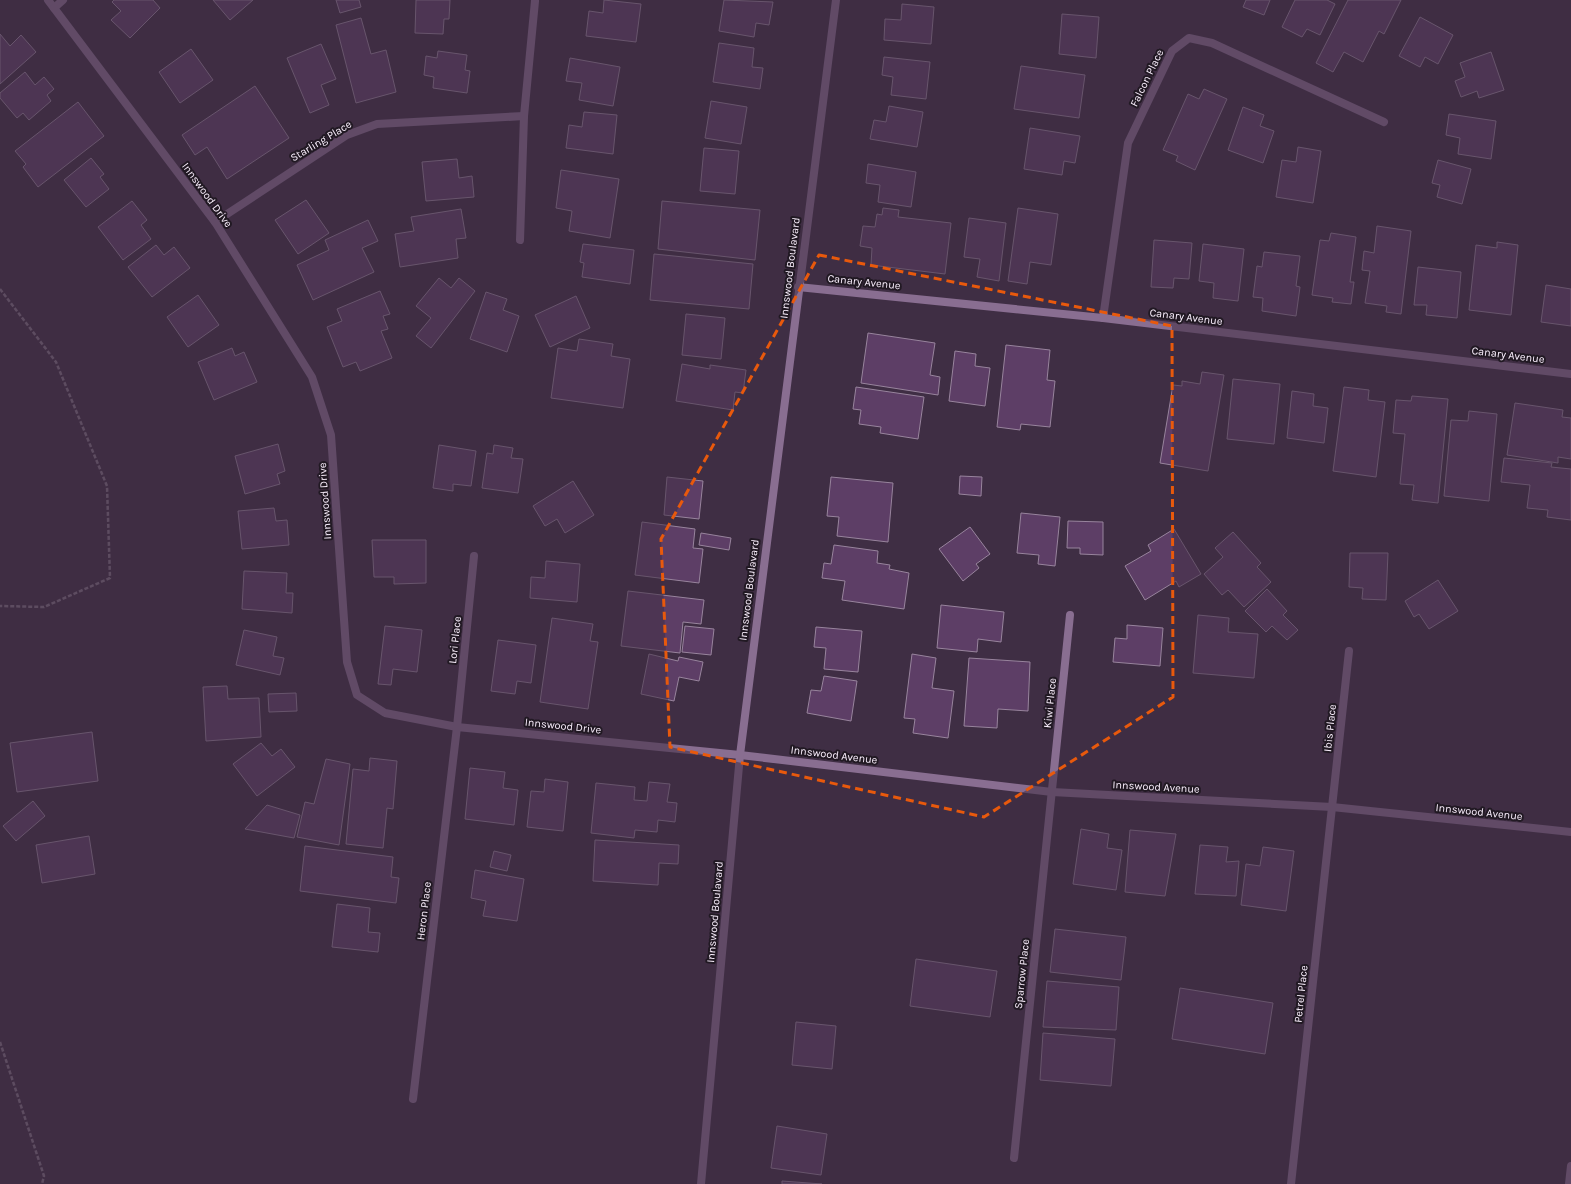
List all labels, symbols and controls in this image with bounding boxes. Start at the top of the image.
street label: Falcon Place [1128,47,1167,109]
street label: Starling Place [288,117,354,164]
street label: Innswood Drive [179,160,235,230]
street label: Innswood Boulavard [777,217,803,319]
street label: Canary Avenue [827,272,902,292]
street label: Canary Avenue [1149,306,1224,328]
street label: Canary Avenue [1471,344,1546,366]
street label: Innswood Drive [316,462,334,540]
street label: Innswood Boulavard [736,539,762,641]
street label: Lori Place [446,615,464,664]
street label: Kiwi Place [1041,677,1059,729]
street label: Ibis Place [1321,703,1339,752]
street label: Innswood Drive [524,716,602,737]
street label: Innswood Avenue [790,743,879,767]
street label: Innswood Avenue [1112,778,1200,796]
street label: Innswood Avenue [1435,801,1524,823]
street label: Innswood Boulavard [704,861,726,963]
street label: Heron Place [414,881,434,941]
street label: Sparrow Place [1012,938,1032,1010]
street label: Petrel Place [1292,964,1311,1023]

